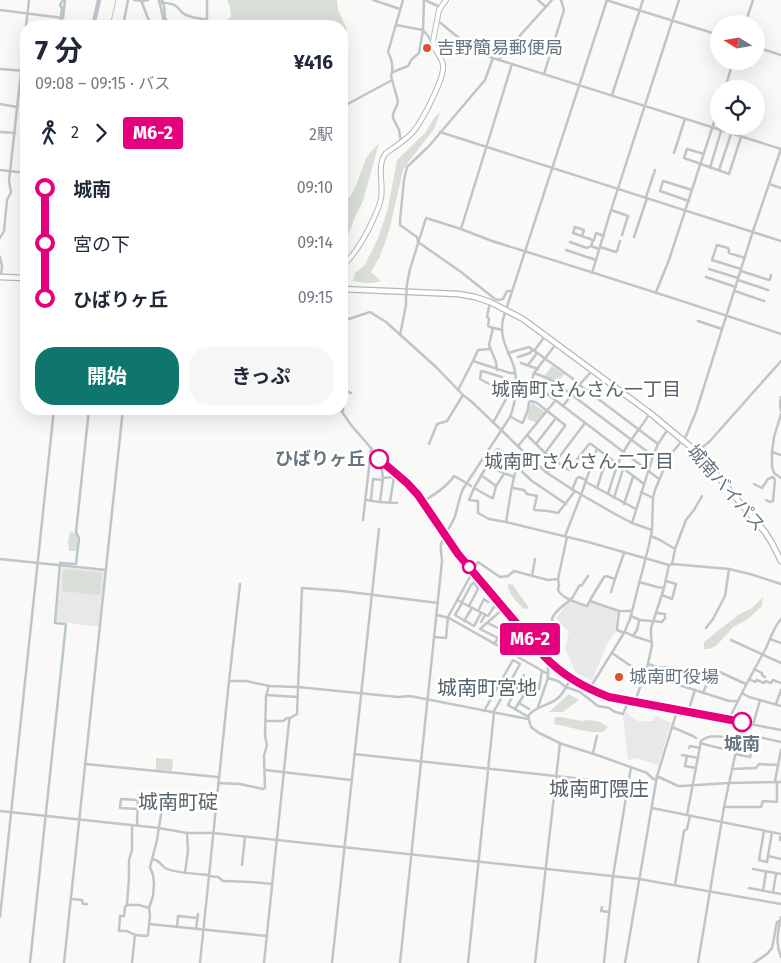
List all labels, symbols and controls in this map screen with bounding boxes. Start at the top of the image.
north arrow [710,15,765,70]
map controls [710,15,765,135]
text: 7 分 [35,34,83,67]
place label: 吉野簡易郵便局 [437,37,563,59]
marker: 吉野簡易郵便局 [421,42,433,54]
text: ¥416 [294,51,333,74]
text: 09:08 – 09:15 · バス [35,74,170,93]
button: locate [710,80,765,135]
icon: walk [35,119,63,147]
icon: forward [87,119,115,147]
text: M6-2 [133,122,173,144]
text: 2 [71,123,79,142]
text: 2駅 [309,125,333,144]
text: 城南 [73,178,111,201]
text: 09:10 [297,178,333,197]
text: 宮の下 [73,233,130,256]
text: 09:14 [297,233,333,252]
text: ひばりヶ丘 [73,288,168,311]
text: 09:15 [298,288,333,307]
button: 開始 [35,347,179,405]
button: きっぷ [189,347,333,405]
district label: 城南町さんさん一丁目 [491,378,681,401]
street label: 城南バイパス [682,440,770,536]
place label: ひばりヶ丘 [275,448,365,470]
marker: ひばりヶ丘 [369,449,389,469]
district label: 城南町さんさん二丁目 [484,450,674,473]
unlabelled marker [462,560,476,574]
line badge: M6-2 [495,623,565,655]
text: M6-2 [510,628,550,650]
place label: 城南町役場 [629,666,719,688]
marker: 城南町役場 [613,671,625,683]
district label: 城南町宮地 [437,676,537,700]
marker: 城南 [732,712,752,732]
place label: 城南 [724,733,760,755]
district label: 城南町隈庄 [549,777,649,801]
district label: 城南町碇 [138,790,218,814]

